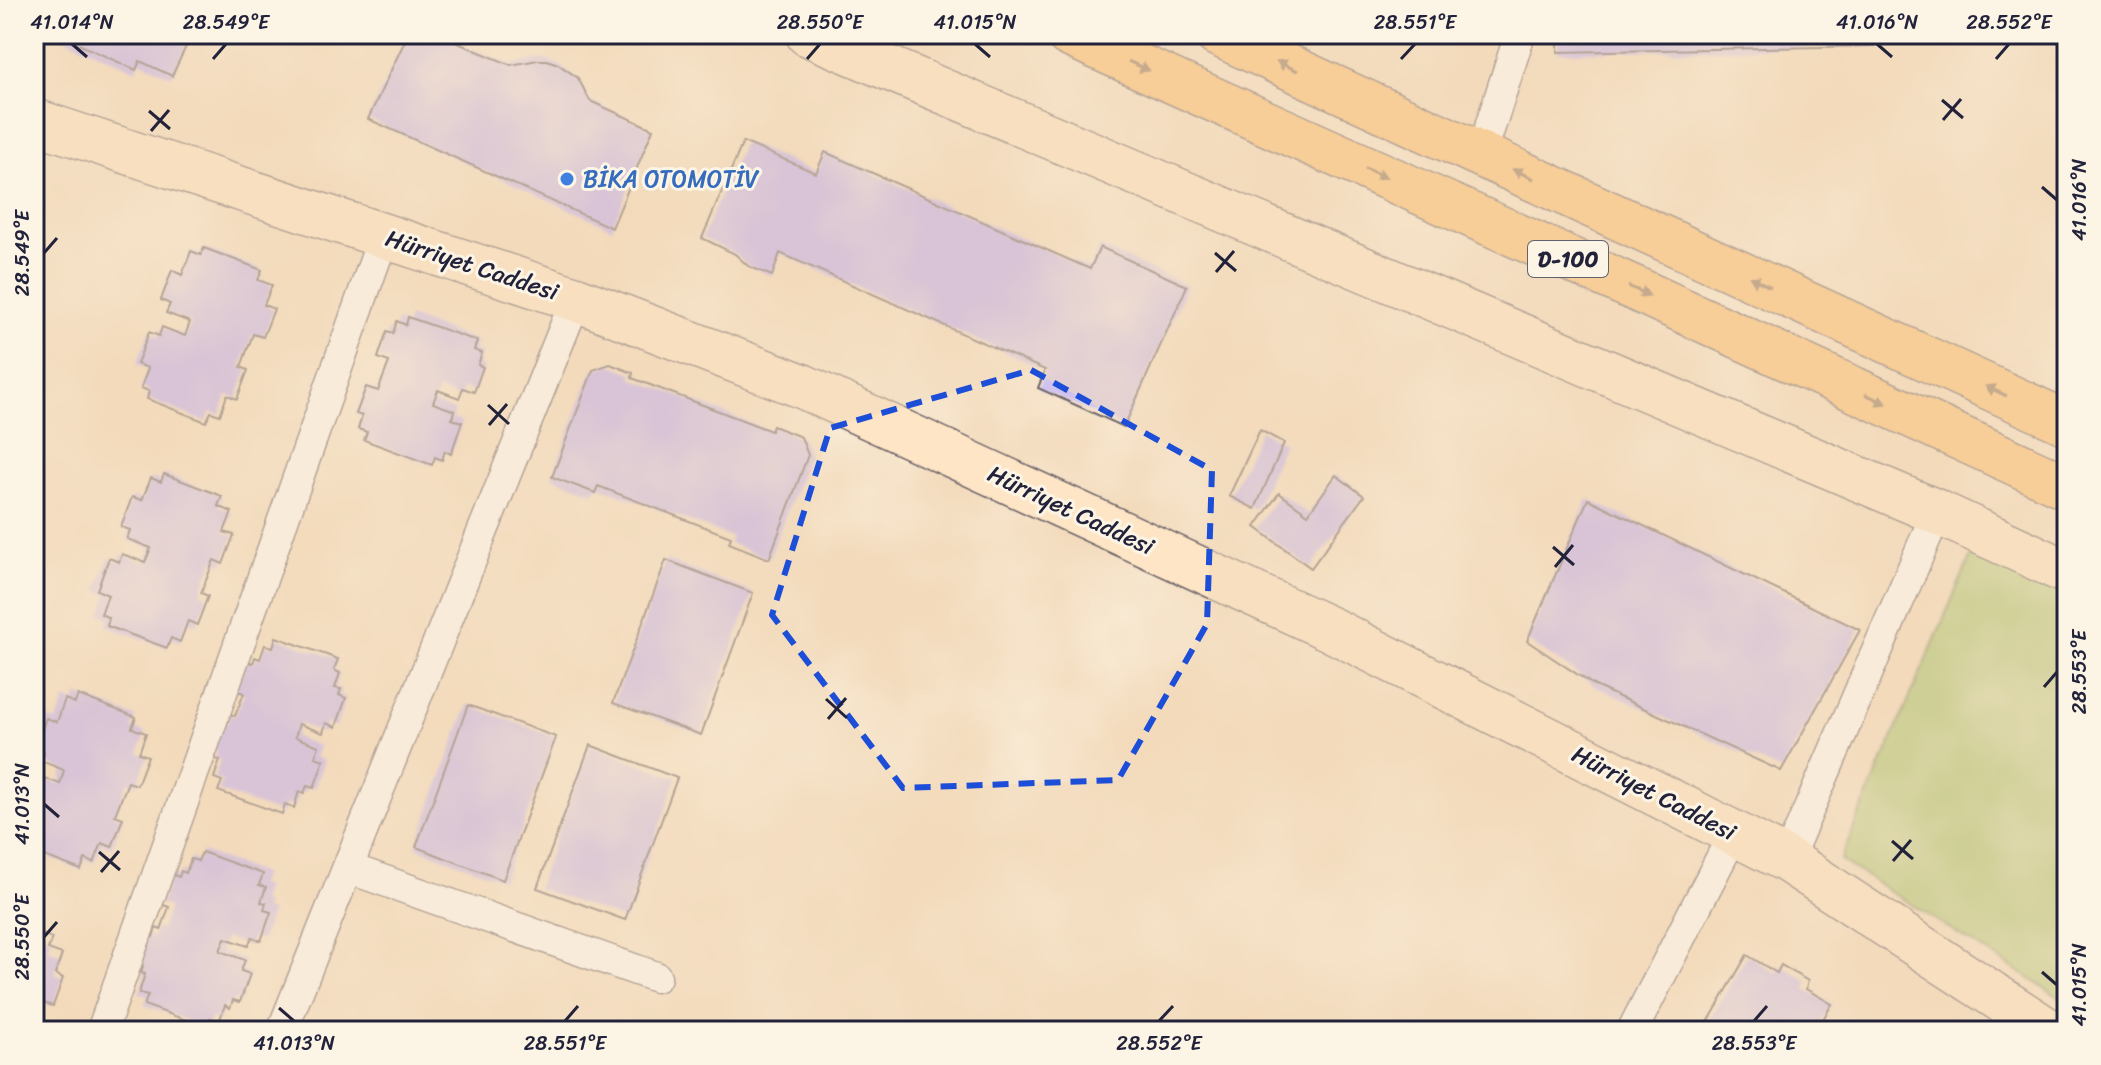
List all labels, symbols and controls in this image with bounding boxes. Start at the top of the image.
text: 41.014°N [30,5,114,40]
text: 28.549°E [183,5,271,40]
text: 28.550°E [777,5,865,40]
text: 41.015°N [934,5,1017,40]
text: 28.551°E [1374,5,1458,40]
text: 41.016°N [1836,5,1918,40]
text: 28.552°E [1966,5,2054,40]
one-way arrow [1128,59,1151,73]
one-way arrow [1275,59,1298,73]
place label: BİKA OTOMOTİV [583,158,760,200]
text: 41.016°N [2062,159,2097,241]
one-way arrow [1364,167,1388,180]
one-way arrow [1511,167,1535,181]
marker: BİKA OTOMOTİV [558,170,576,188]
text: 28.549°E [5,208,40,296]
street label: Hürriyet Caddesi [380,217,565,313]
road number: D-100 [1528,241,1608,277]
one-way arrow [1748,276,1771,289]
one-way arrow [1627,284,1651,298]
one-way arrow [1984,384,2008,398]
one-way arrow [1864,392,1887,406]
street label: Hürriyet Caddesi [981,453,1163,568]
text: 28.553°E [2062,628,2097,714]
street label: Hürriyet Caddesi [1564,733,1745,853]
text: 41.013°N [5,763,40,845]
text: 28.550°E [5,892,40,980]
text: 41.015°N [2062,943,2097,1026]
text: 41.013°N [253,1026,335,1061]
text: 28.551°E [524,1026,608,1061]
text: 28.552°E [1116,1026,1204,1061]
text: 28.553°E [1712,1026,1798,1061]

